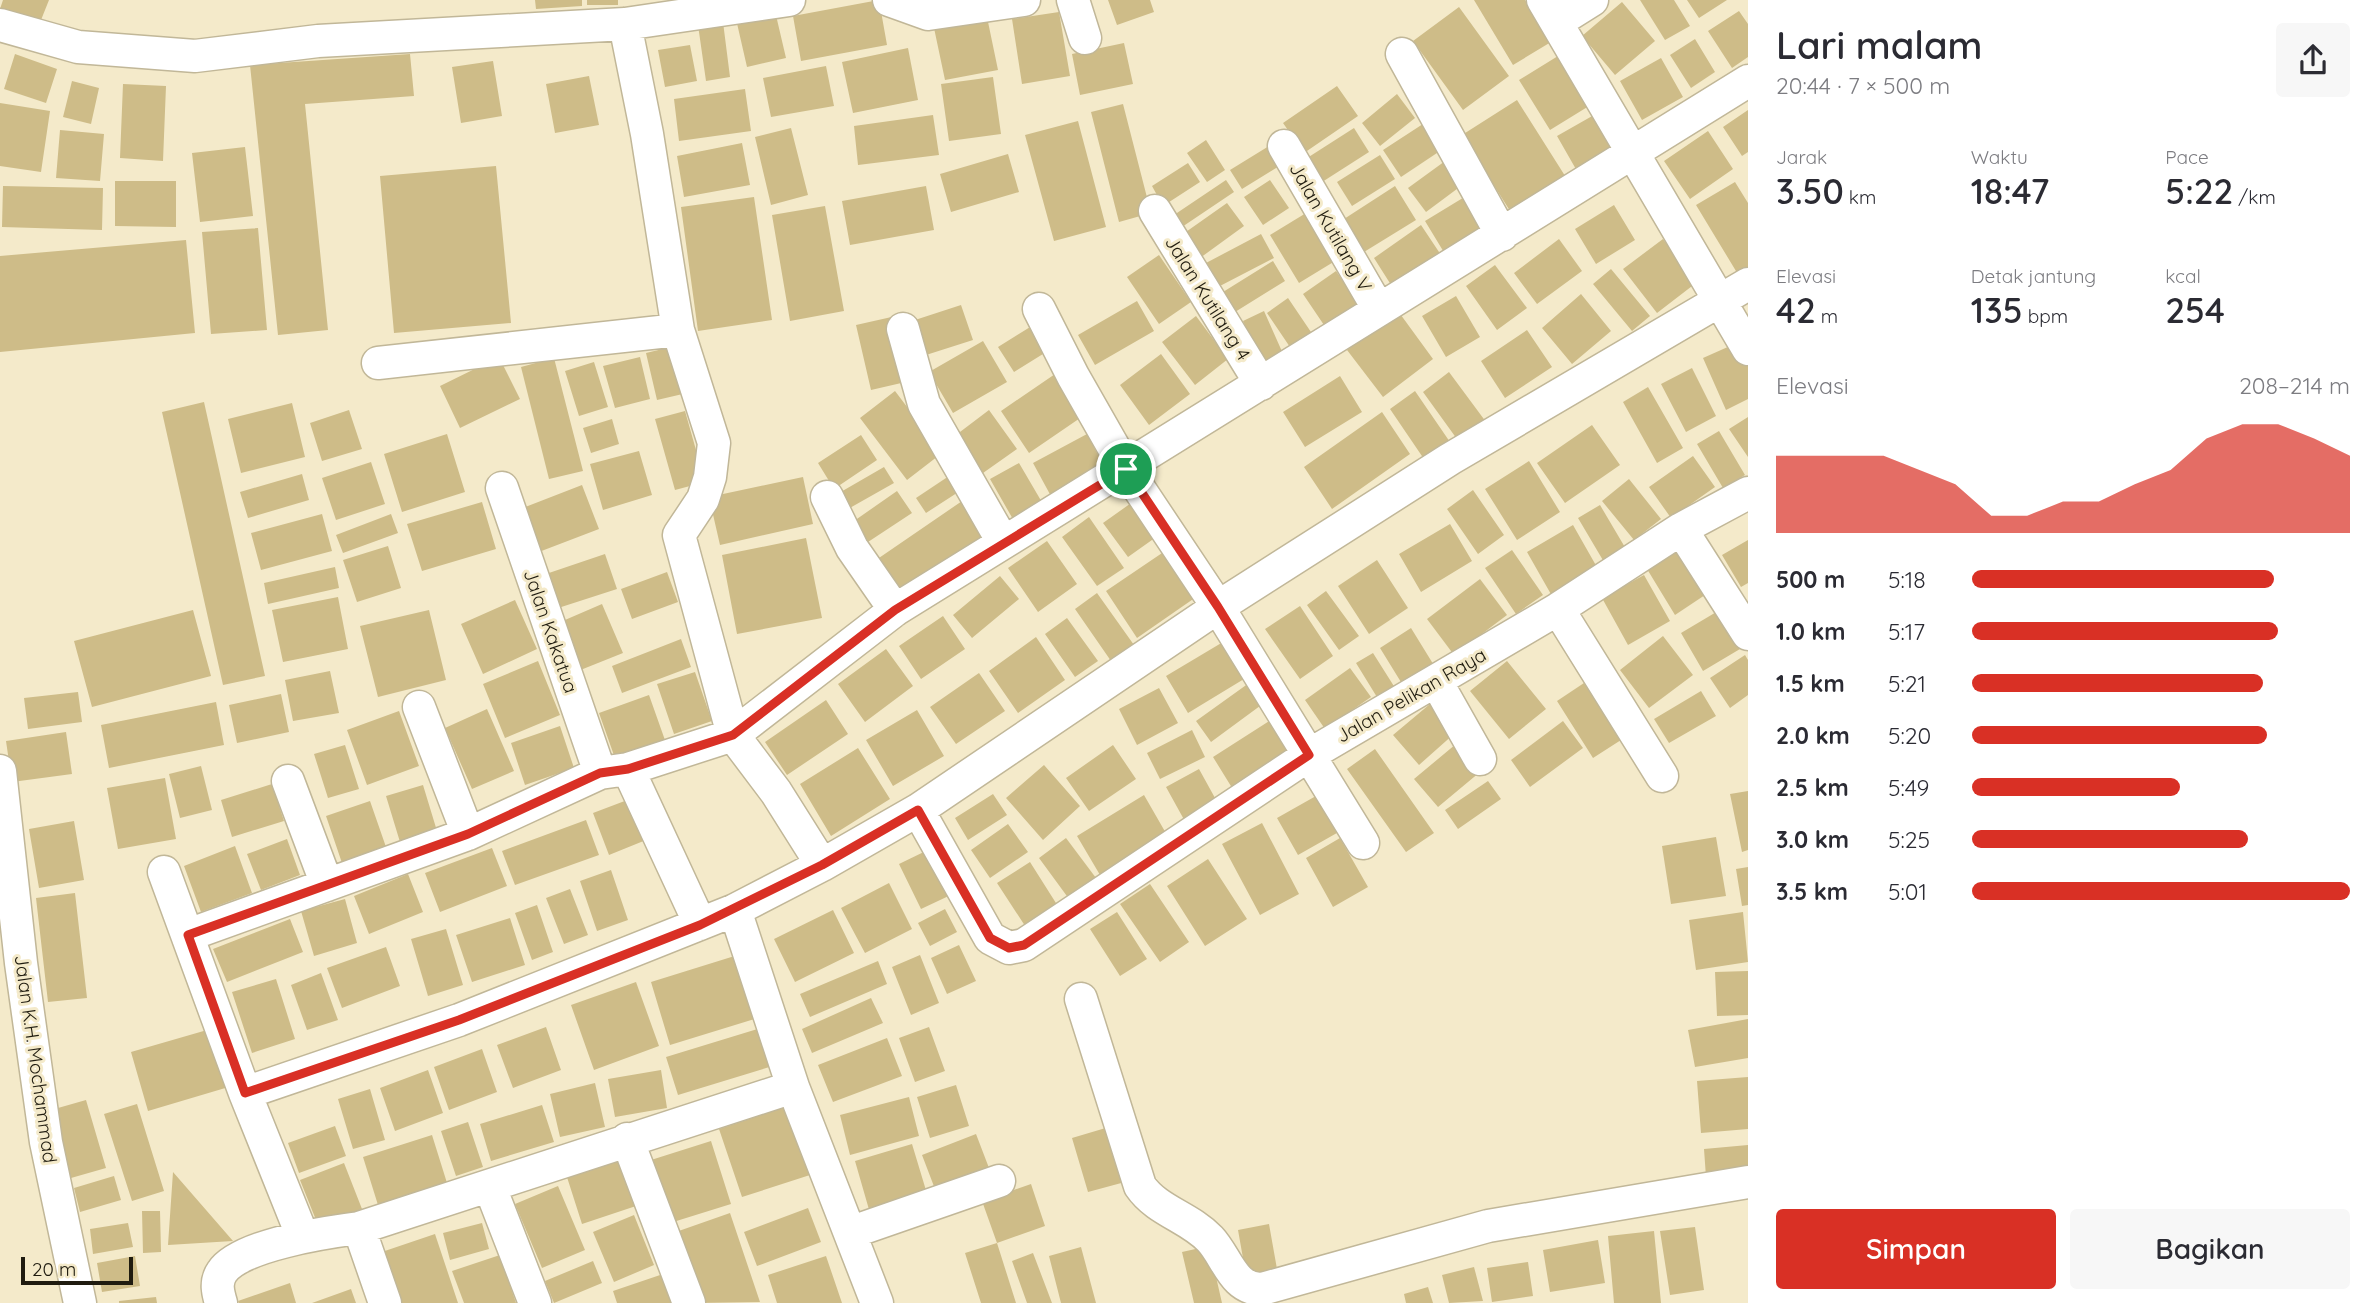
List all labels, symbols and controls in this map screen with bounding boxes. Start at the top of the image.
text: Lari malam [1776,21,1983,69]
button: share [2276,23,2350,97]
text: 20:44 · 7 × 500 m [1776,71,1950,100]
text: Jarak [1776,145,1827,169]
text: Waktu [1971,145,2028,169]
text: Pace [2165,145,2209,169]
street label: Jalan Kutilang V [1284,158,1378,296]
text: 3.50 [1776,169,1844,213]
text: 18:47 [1971,169,2049,213]
text: 5:22 [2165,169,2233,213]
text: km [1844,185,1876,209]
text: /km [2233,185,2276,209]
street label: Jalan Kutilang 4 [1160,231,1256,365]
text: Elevasi [1776,264,1836,288]
text: Detak jantung [1971,264,2096,288]
text: kcal [2165,264,2201,288]
text: 42 [1776,288,1816,332]
text: 135 [1971,288,2023,332]
text: 254 [2165,288,2225,332]
text: m [1816,304,1838,328]
text: bpm [2023,304,2068,328]
text: Elevasi [1776,371,1849,400]
text: 208–214 m [2239,371,2350,400]
pin [1096,439,1156,499]
icon: arrive [1107,450,1145,488]
text: 500 m [1776,565,1845,594]
text: 5:18 [1888,565,1926,594]
street label: Jalan Kakatua [519,566,583,696]
text: 1.0 km [1776,617,1846,646]
text: 5:17 [1888,617,1925,646]
street label: Jalan Pelikan Raya [1332,642,1490,748]
text: 1.5 km [1776,669,1845,698]
text: 5:21 [1888,669,1926,698]
text: 2.0 km [1776,721,1850,750]
text: 5:20 [1888,721,1931,750]
text: 2.5 km [1776,773,1849,802]
text: 5:49 [1888,773,1929,802]
text: 3.0 km [1776,825,1849,854]
text: 5:25 [1888,825,1930,854]
text: 3.5 km [1776,877,1848,906]
text: 5:01 [1888,877,1927,906]
street label: Jalan K.H. Mochammad [10,953,62,1165]
button: Simpan [1776,1209,2056,1289]
button: Bagikan [2070,1209,2350,1289]
scale bar [21,1254,133,1286]
text: 20 m [32,1257,76,1281]

